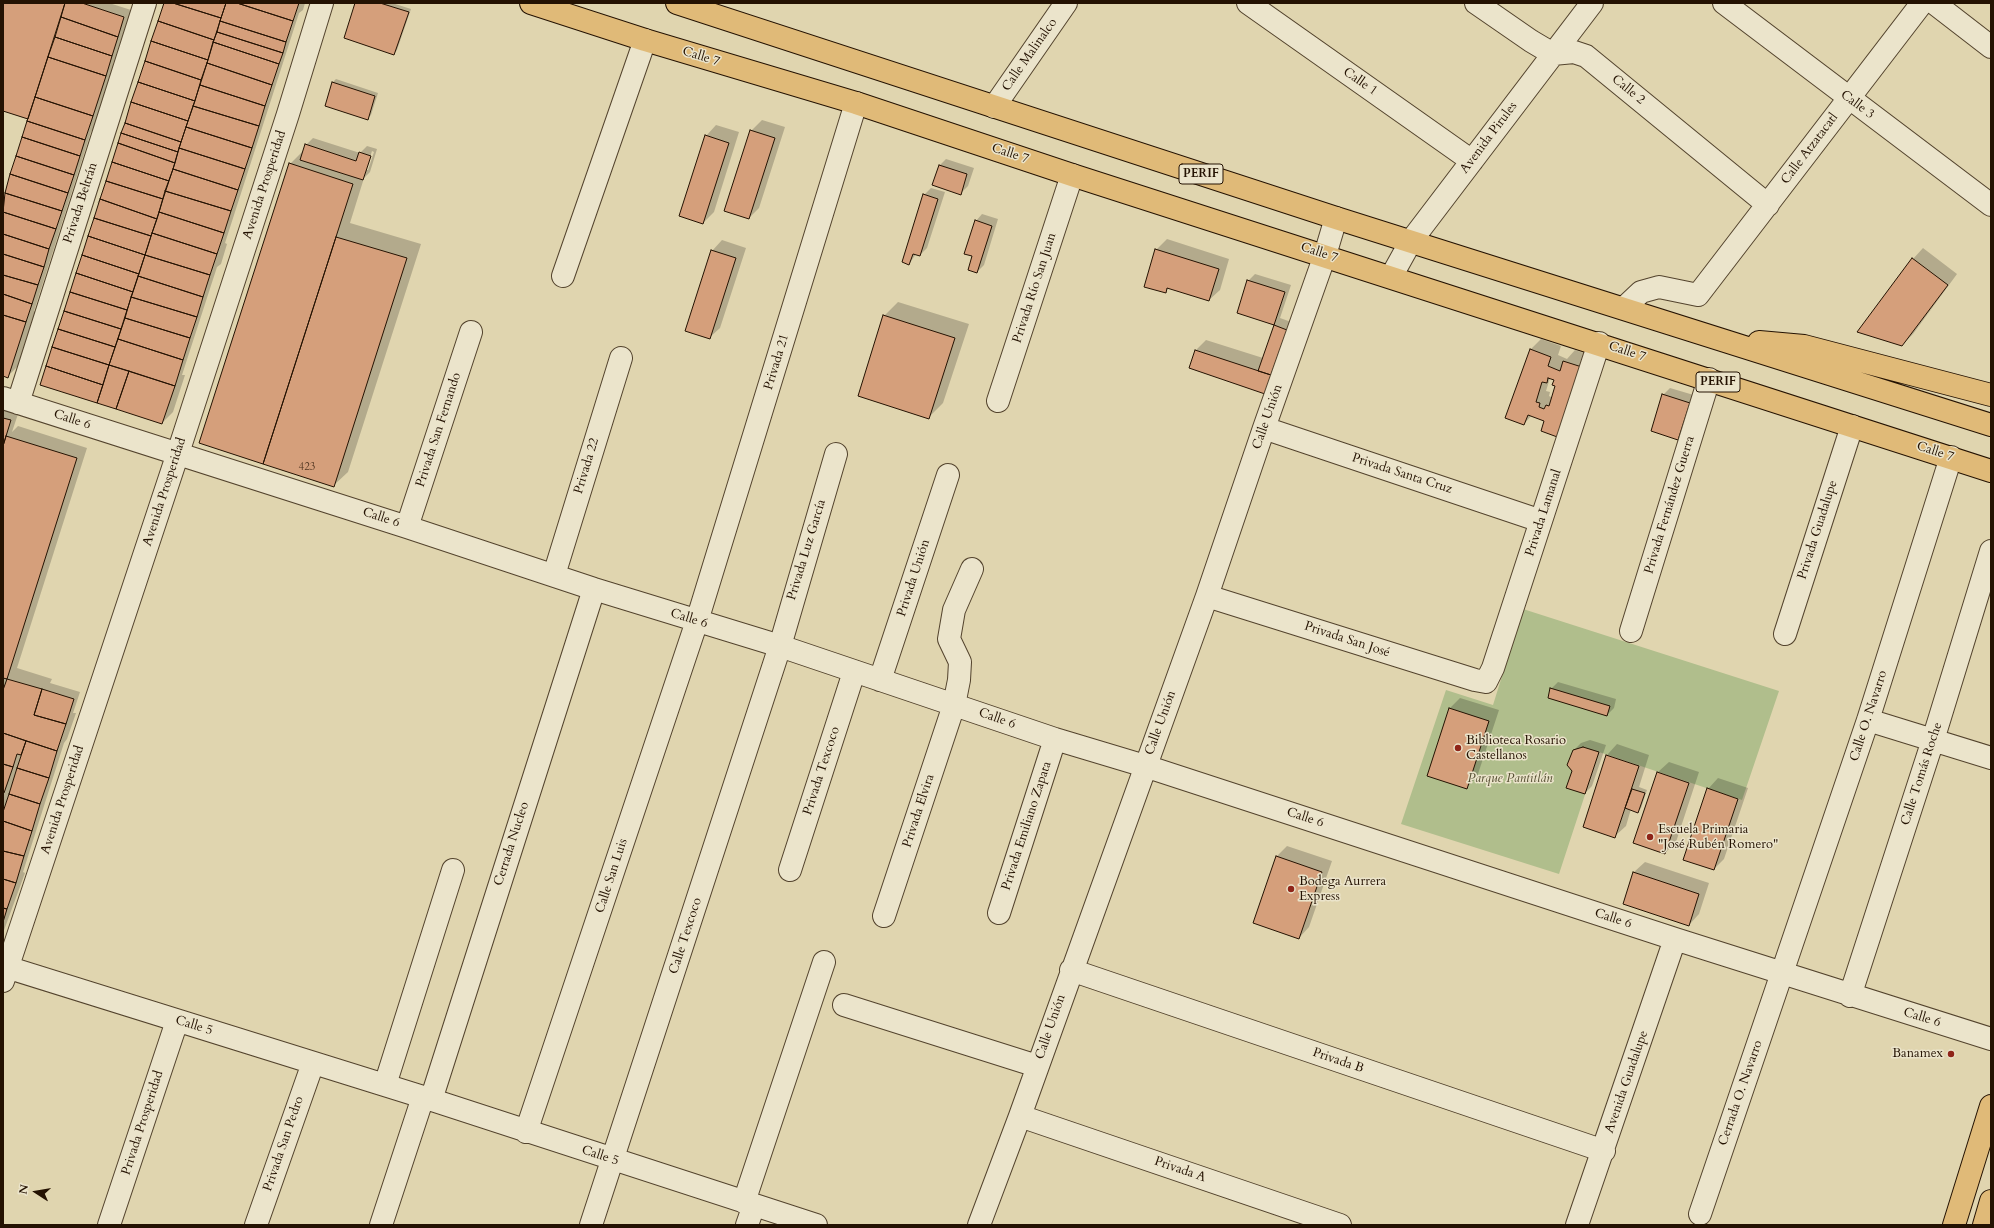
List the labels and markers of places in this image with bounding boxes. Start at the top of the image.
place label: Biblioteca Rosario Castellanos [1466,733,1566,764]
marker: Biblioteca Rosario Castellanos [1453,743,1463,753]
place label: Escuela Primaria "José Rubén Romero" [1658,822,1778,853]
marker: Escuela Primaria "José Rubén Romero" [1645,832,1655,842]
place label: Bodega Aurrera Express [1299,874,1386,905]
marker: Bodega Aurrera Express [1286,884,1296,894]
place label: Banamex [1892,1046,1943,1062]
marker: Banamex [1946,1049,1956,1059]

